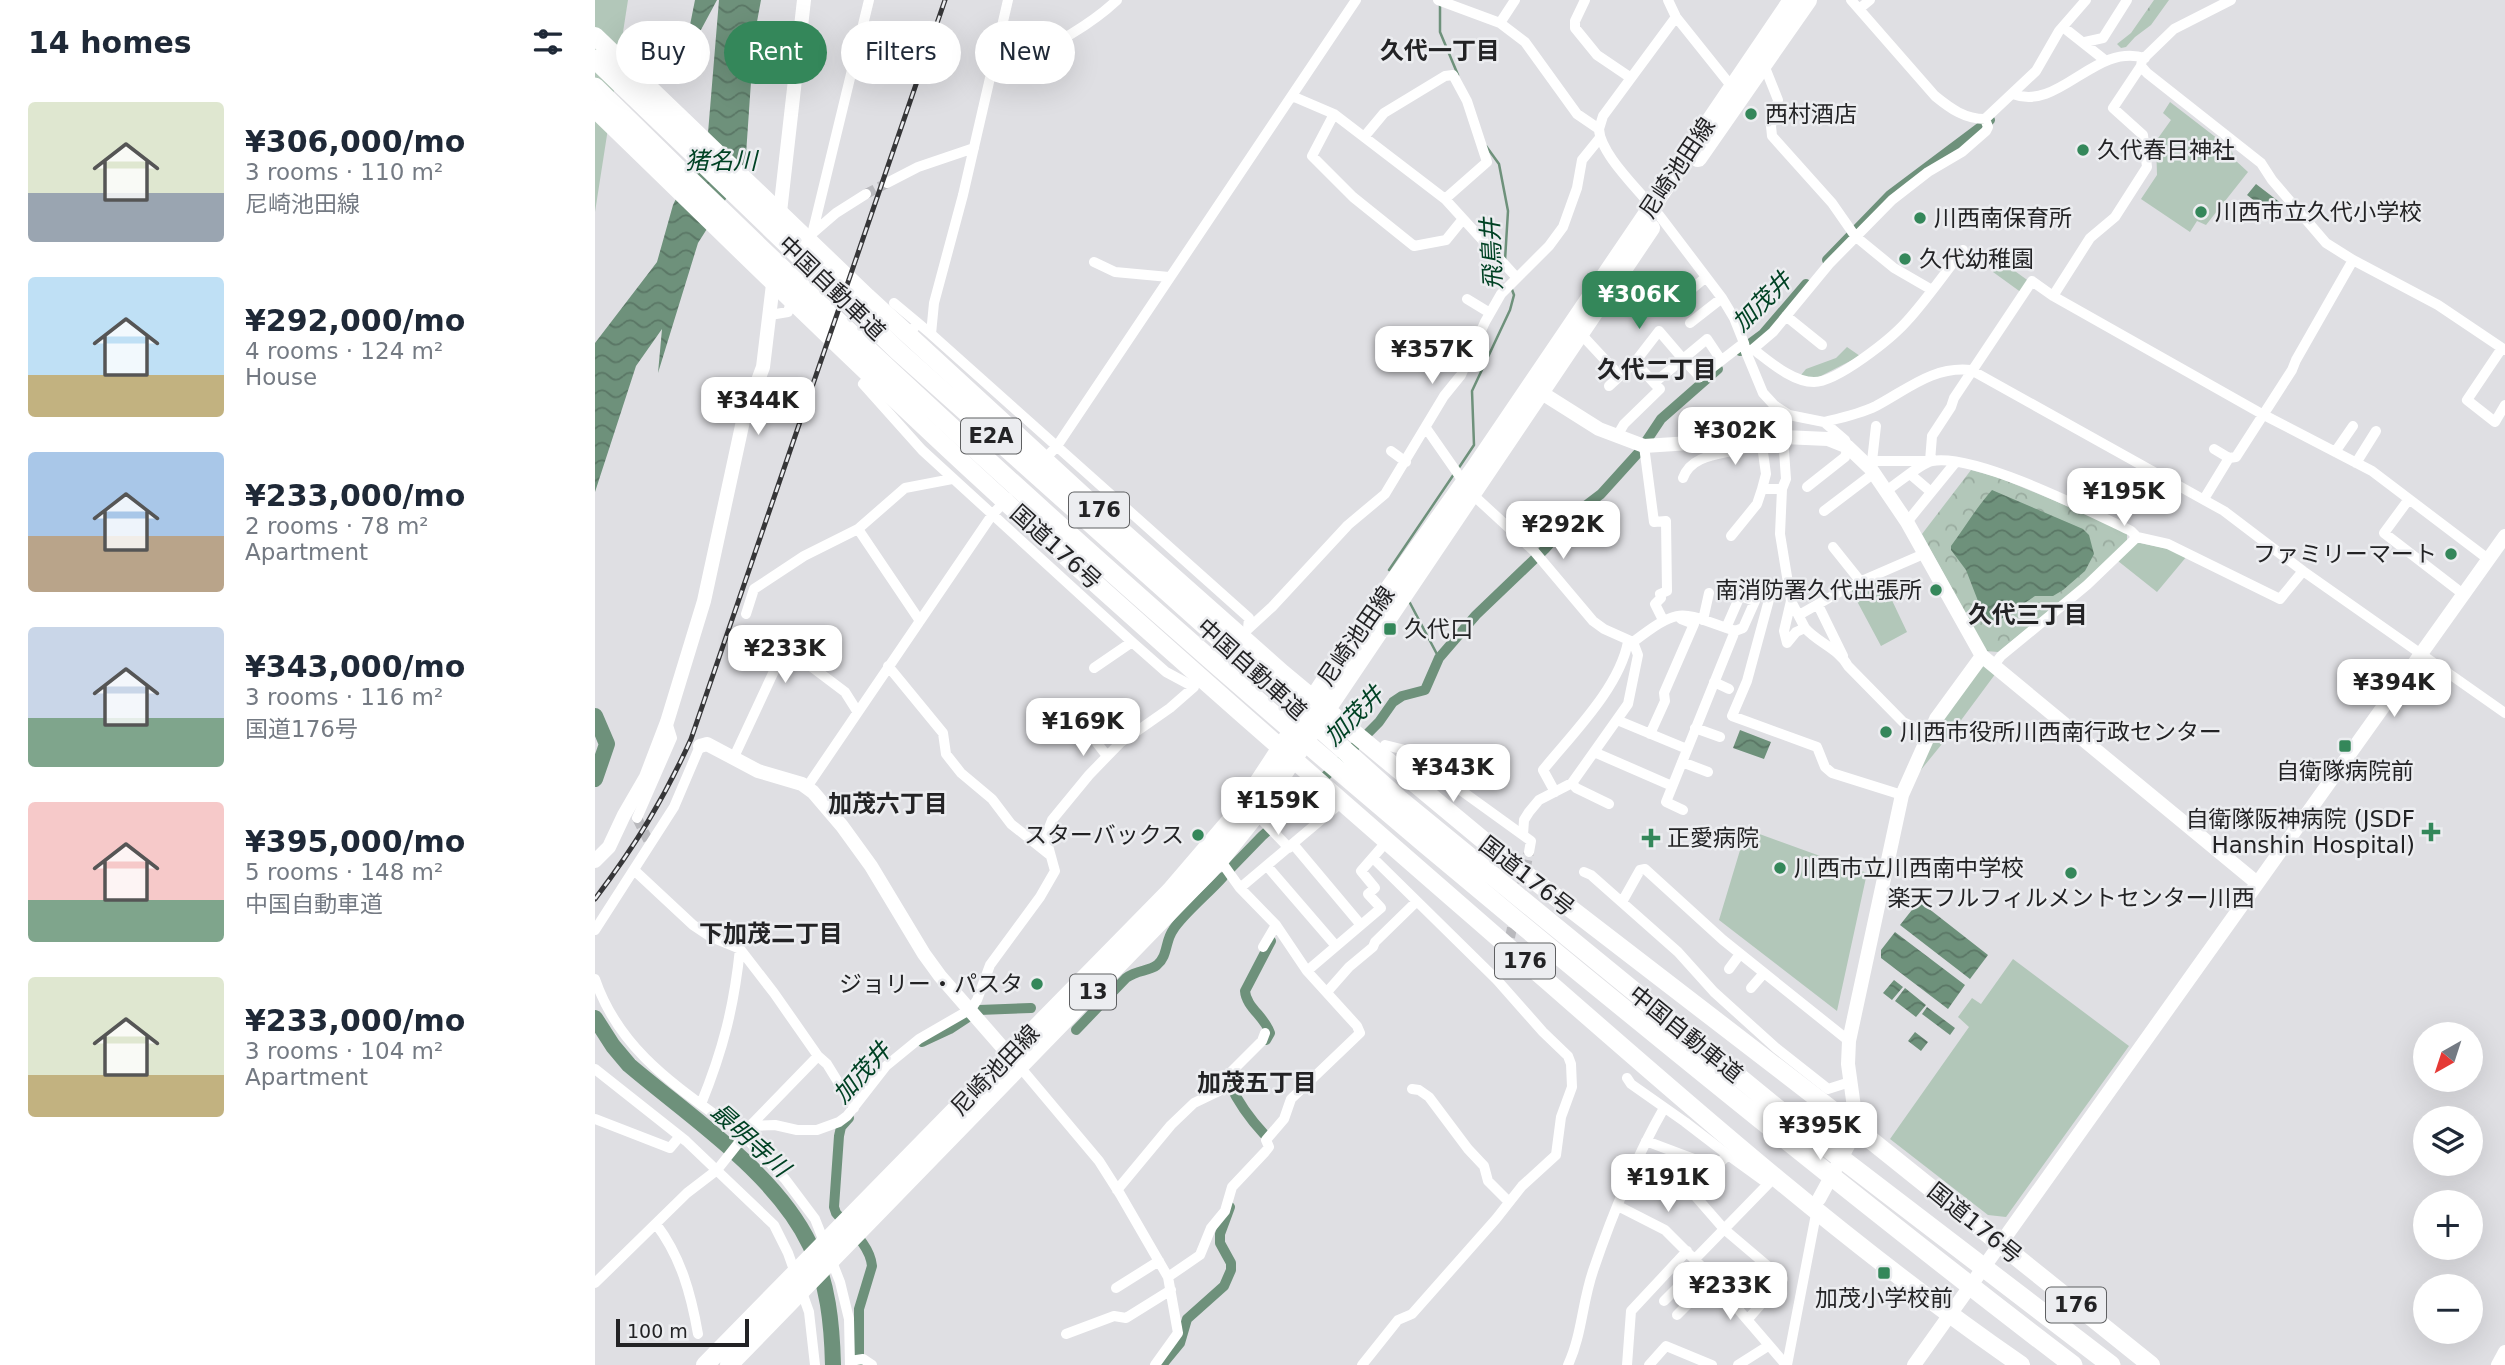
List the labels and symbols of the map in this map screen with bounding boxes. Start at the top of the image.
district label: 久代一丁目 [1380,37,1500,65]
place label: 西村酒店 [1765,101,1857,127]
marker: 西村酒店 [1743,106,1759,122]
street label: 尼崎池田線 [1634,113,1720,223]
place label: 久代春日神社 [2097,137,2235,163]
marker: 久代春日神社 [2075,142,2091,158]
water label: 猪名川 [685,147,760,175]
place label: 川西市立久代小学校 [2215,199,2422,225]
marker: 川西市立久代小学校 [2193,204,2209,220]
place label: 川西南保育所 [1934,205,2072,231]
marker: 川西南保育所 [1912,210,1928,226]
water label: 飛鳥井 [1476,215,1508,291]
street label: 中国自動車道 [773,231,891,345]
place label: 久代幼稚園 [1919,246,2034,272]
marker: 久代幼稚園 [1897,251,1913,267]
water label: 加茂井 [1727,265,1799,337]
pin: ¥306K [1590,272,1688,331]
pin: ¥357K [1383,326,1481,386]
district label: 久代二丁目 [1597,356,1717,384]
pin: ¥344K [709,378,807,437]
pin: ¥302K [1686,407,1784,467]
road number: E2A [961,418,1021,453]
pin: ¥195K [2075,468,2173,528]
road number: 176 [1069,492,1129,528]
street label: 国道176号 [1005,500,1107,594]
pin: ¥292K [1514,502,1612,561]
place label: ファミリーマート [2253,541,2437,567]
marker: ファミリーマート [2443,546,2459,562]
place label: 南消防署久代出張所 [1715,577,1922,603]
street label: 尼崎池田線 [1312,581,1400,691]
marker: 南消防署久代出張所 [1928,582,1944,598]
district label: 久代三丁目 [1968,601,2088,629]
street label: 中国自動車道 [1192,613,1312,725]
place label: 久代口 [1404,616,1473,642]
marker: 久代口 [1382,621,1398,637]
pin: ¥233K [736,626,834,685]
pin: ¥394K [2345,660,2443,719]
water label: 加茂井 [1319,679,1391,751]
pin: ¥169K [1034,698,1132,758]
place label: 川西市役所川西南行政センター [1900,719,2222,745]
marker: 川西市役所川西南行政センター [1878,724,1894,740]
marker: 自衛隊病院前 [2337,738,2353,754]
pin: ¥343K [1404,744,1502,804]
place label: 自衛隊病院前 [2276,758,2414,784]
pin: ¥159K [1229,778,1327,837]
district label: 加茂六丁目 [828,790,948,818]
place label: 自衛隊阪神病院 (JSDF Hanshin Hospital) [2185,806,2415,858]
place label: スターバックス [1024,822,1184,848]
marker: 自衛隊阪神病院 (JSDF Hanshin Hospital) [2421,822,2441,842]
place label: 正愛病院 [1667,825,1759,851]
marker: スターバックス [1190,827,1206,843]
marker: 正愛病院 [1641,828,1661,848]
street label: 国道176号 [1475,831,1579,921]
place label: 川西市立川西南中学校 [1794,855,2024,881]
marker: 川西市立川西南中学校 [1772,860,1788,876]
marker: 楽天フルフィルメントセンター川西 [2063,865,2079,881]
place label: 楽天フルフィルメントセンター川西 [1887,885,2255,911]
district label: 下加茂二丁目 [699,920,843,948]
road number: 176 [1495,944,1555,978]
place label: ジョリー・パスタ [839,971,1023,997]
road number: 13 [1070,974,1116,1010]
marker: ジョリー・パスタ [1029,976,1045,992]
street label: 中国自動車道 [1624,980,1748,1088]
street label: 尼崎池田線 [946,1020,1044,1120]
north arrow [2413,1022,2483,1092]
water label: 加茂井 [828,1035,898,1109]
district label: 加茂五丁目 [1197,1069,1317,1097]
water label: 最明寺川 [705,1097,797,1185]
pin: ¥395K [1771,1102,1869,1162]
pin: ¥191K [1619,1154,1717,1214]
street label: 国道176号 [1923,1177,2027,1269]
pin: ¥233K [1681,1262,1779,1322]
marker: 加茂小学校前 [1876,1265,1892,1281]
place label: 加茂小学校前 [1815,1285,1953,1311]
road number: 176 [2046,1288,2106,1322]
scale bar [616,1316,749,1348]

